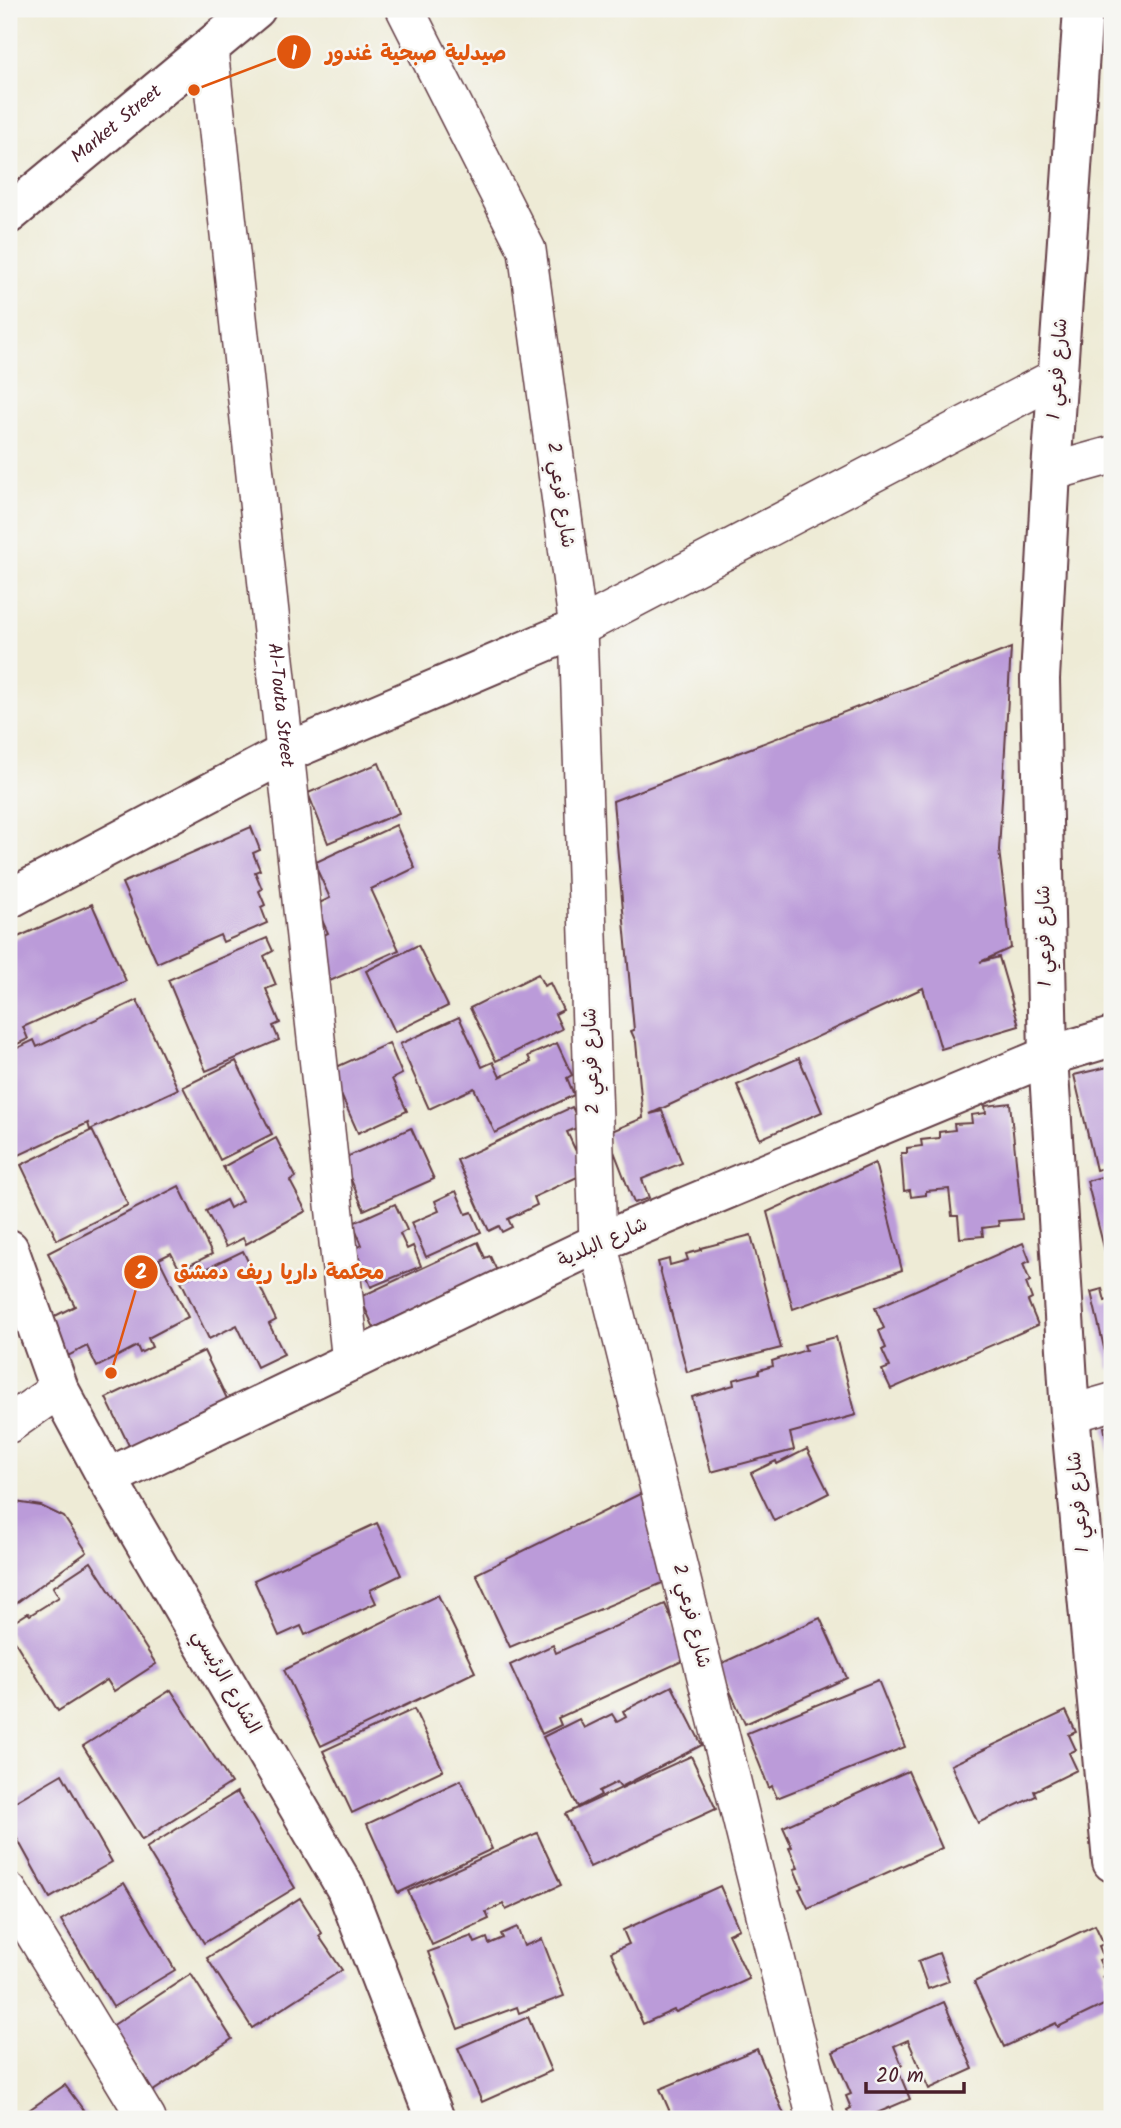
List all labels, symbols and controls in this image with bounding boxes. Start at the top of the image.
callout: صيدلية صبحية غندور [276,31,520,73]
text: 1 [291,38,298,71]
text: صيدلية صبحية غندور [324,38,506,71]
street label: Market Street [64,77,169,172]
street label: شارع فرعي 1 [1039,317,1077,421]
street label: شارع فرعي 2 [538,440,582,550]
street label: Al-Touta Street [258,641,302,770]
street label: شارع فرعي 1 [1029,885,1061,987]
street label: شارع فرعي 2 [575,1007,609,1115]
street label: شارع البلدية [553,1210,653,1276]
callout: محكمة داريا ريف دمشق [124,1251,398,1293]
text: 2 [135,1257,147,1290]
text: محكمة داريا ريف دمشق [173,1257,385,1290]
street label: شارع فرعي 1 [1060,1450,1098,1554]
street label: شارع فرعي 2 [664,1561,718,1671]
street label: الشارع الرئيسي [184,1624,268,1740]
scale bar [866,2051,964,2095]
text: 20 m [876,2060,924,2093]

